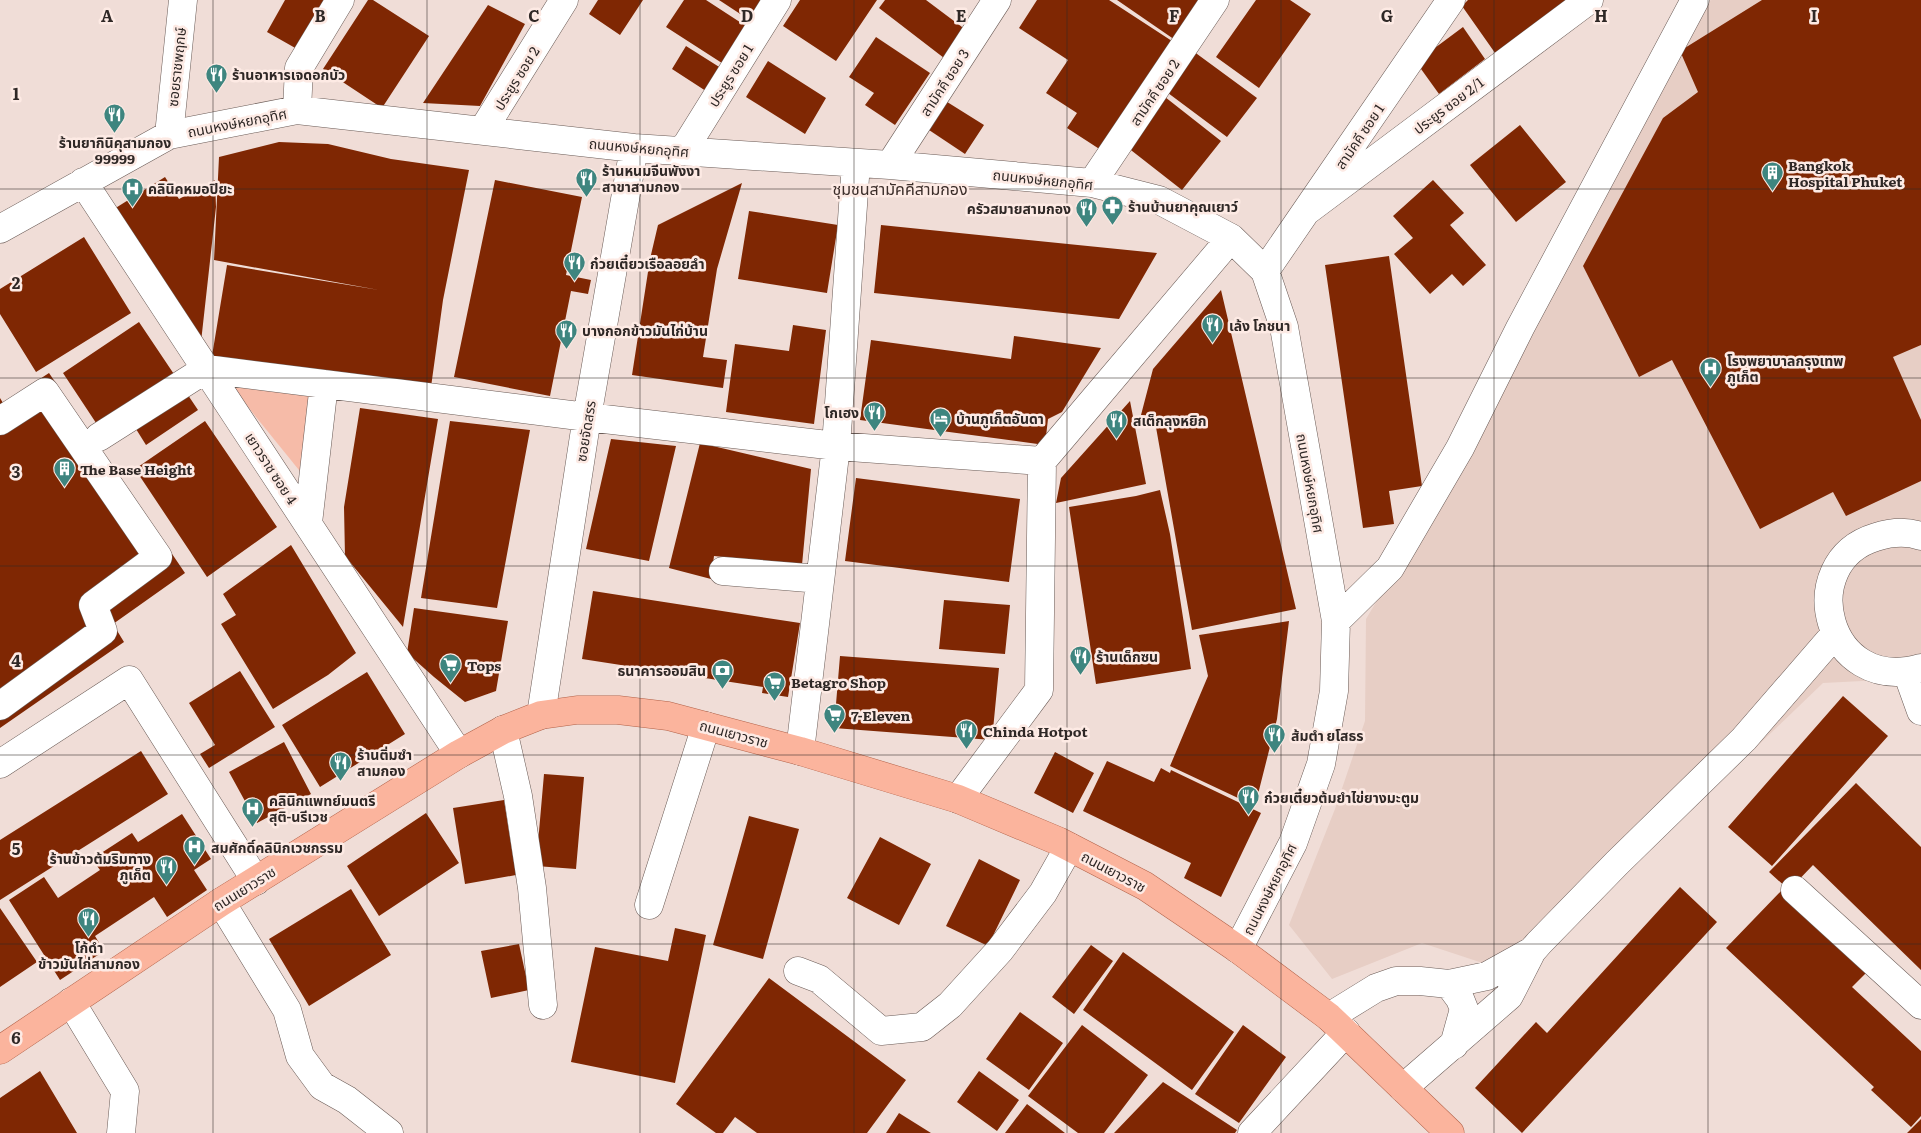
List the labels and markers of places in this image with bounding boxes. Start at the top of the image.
restaurant icon: ร้านอาหารเจดอกบัว [204,62,228,93]
place label: ร้านอาหารเจดอกบัว [232,64,345,84]
restaurant icon: ร้านยากินิคุสามกอง 99999 [103,102,127,133]
place label: ร้านยากินิคุสามกอง 99999 [59,132,171,168]
place label: Bangkok Hospital Phuket [1788,155,1903,191]
place label: ร้านหนมจีนพังงา สาขาสามกอง [602,160,700,196]
building icon: Bangkok Hospital Phuket [1760,161,1784,192]
restaurant icon: ร้านหนมจีนพังงา สาขาสามกอง [574,166,598,197]
hospital icon: คลินิคหมอปิยะ [120,176,144,207]
place label: คลินิคหมอปิยะ [148,178,232,198]
pharmacy icon: ร้านบ้านยาคุณเยาว์ [1100,194,1124,225]
restaurant icon: ครัวสมายสามกอง [1075,196,1099,227]
place label: ร้านบ้านยาคุณเยาว์ [1128,196,1238,216]
place label: ครัวสมายสามกอง [967,198,1071,218]
restaurant icon: ก๋วยเตี๋ยวเรือลอยลำ [562,251,586,282]
place label: ก๋วยเตี๋ยวเรือลอยลำ [590,253,704,273]
restaurant icon: เล้ง โภชนา [1201,313,1225,344]
place label: เล้ง โภชนา [1229,315,1290,335]
restaurant icon: บางกอกข้าวมันไก่บ้าน [554,318,578,349]
place label: บางกอกข้าวมันไก่บ้าน [582,320,708,340]
place label: โรงพยาบาลกรุงเทพ ภูเก็ต [1727,350,1843,387]
hospital icon: โรงพยาบาลกรุงเทพ ภูเก็ต [1699,356,1723,387]
restaurant icon: โกเฮง [863,400,887,431]
place label: โกเฮง [824,402,859,422]
hotel icon: บ้านภูเก็ตอันดา [928,406,952,437]
place label: บ้านภูเก็ตอันดา [956,408,1044,429]
restaurant icon: สเต็กลุงหยิก [1105,408,1129,439]
place label: สเต็กลุงหยิก [1133,410,1207,430]
building icon: The Base Height [52,457,76,488]
place label: The Base Height [80,459,193,479]
restaurant icon: ร้านเด็กซน [1068,644,1092,675]
place label: ร้านเด็กซน [1096,646,1158,666]
supermarket icon: Tops [439,653,463,684]
place label: Tops [467,655,501,675]
bank icon: ธนาคารออมสิน [710,658,734,689]
place label: ธนาคารออมสิน [618,660,706,680]
supermarket icon: Betagro Shop [763,670,787,701]
place label: Betagro Shop [791,672,886,692]
supermarket icon: 7-Eleven [823,703,847,734]
place label: 7-Eleven [851,705,911,725]
restaurant icon: Chinda Hotpot [955,719,979,750]
place label: Chinda Hotpot [983,721,1088,741]
restaurant icon: ส้มตำ ยโสธร [1263,723,1287,754]
place label: ส้มตำ ยโสธร [1291,725,1364,745]
place label: ร้านติ่มซำ สามกอง [357,744,412,780]
restaurant icon: ร้านติ่มซำ สามกอง [329,750,353,781]
restaurant icon: ก๋วยเตี๋ยวต้มยำไข่ยางมะตูม [1236,785,1260,816]
place label: ก๋วยเตี๋ยวต้มยำไข่ยางมะตูม [1264,787,1419,808]
place label: คลินิกแพทย์มนตรี สุติ-นรีเวช [269,790,375,826]
hospital icon: คลินิกแพทย์มนตรี สุติ-นรีเวช [241,796,265,827]
hospital icon: สมศักดิ์คลินิกเวชกรรม [183,835,207,866]
place label: สมศักดิ์คลินิกเวชกรรม [211,837,343,857]
place label: ร้านข้าวต้มริมทาง ภูเก็ต [49,848,151,885]
restaurant icon: ร้านข้าวต้มริมทาง ภูเก็ต [155,854,179,885]
restaurant icon: โก้ดำ ข้าวมันไก่สามกอง [77,907,101,938]
place label: โก้ดำ ข้าวมันไก่สามกอง [38,937,140,973]

